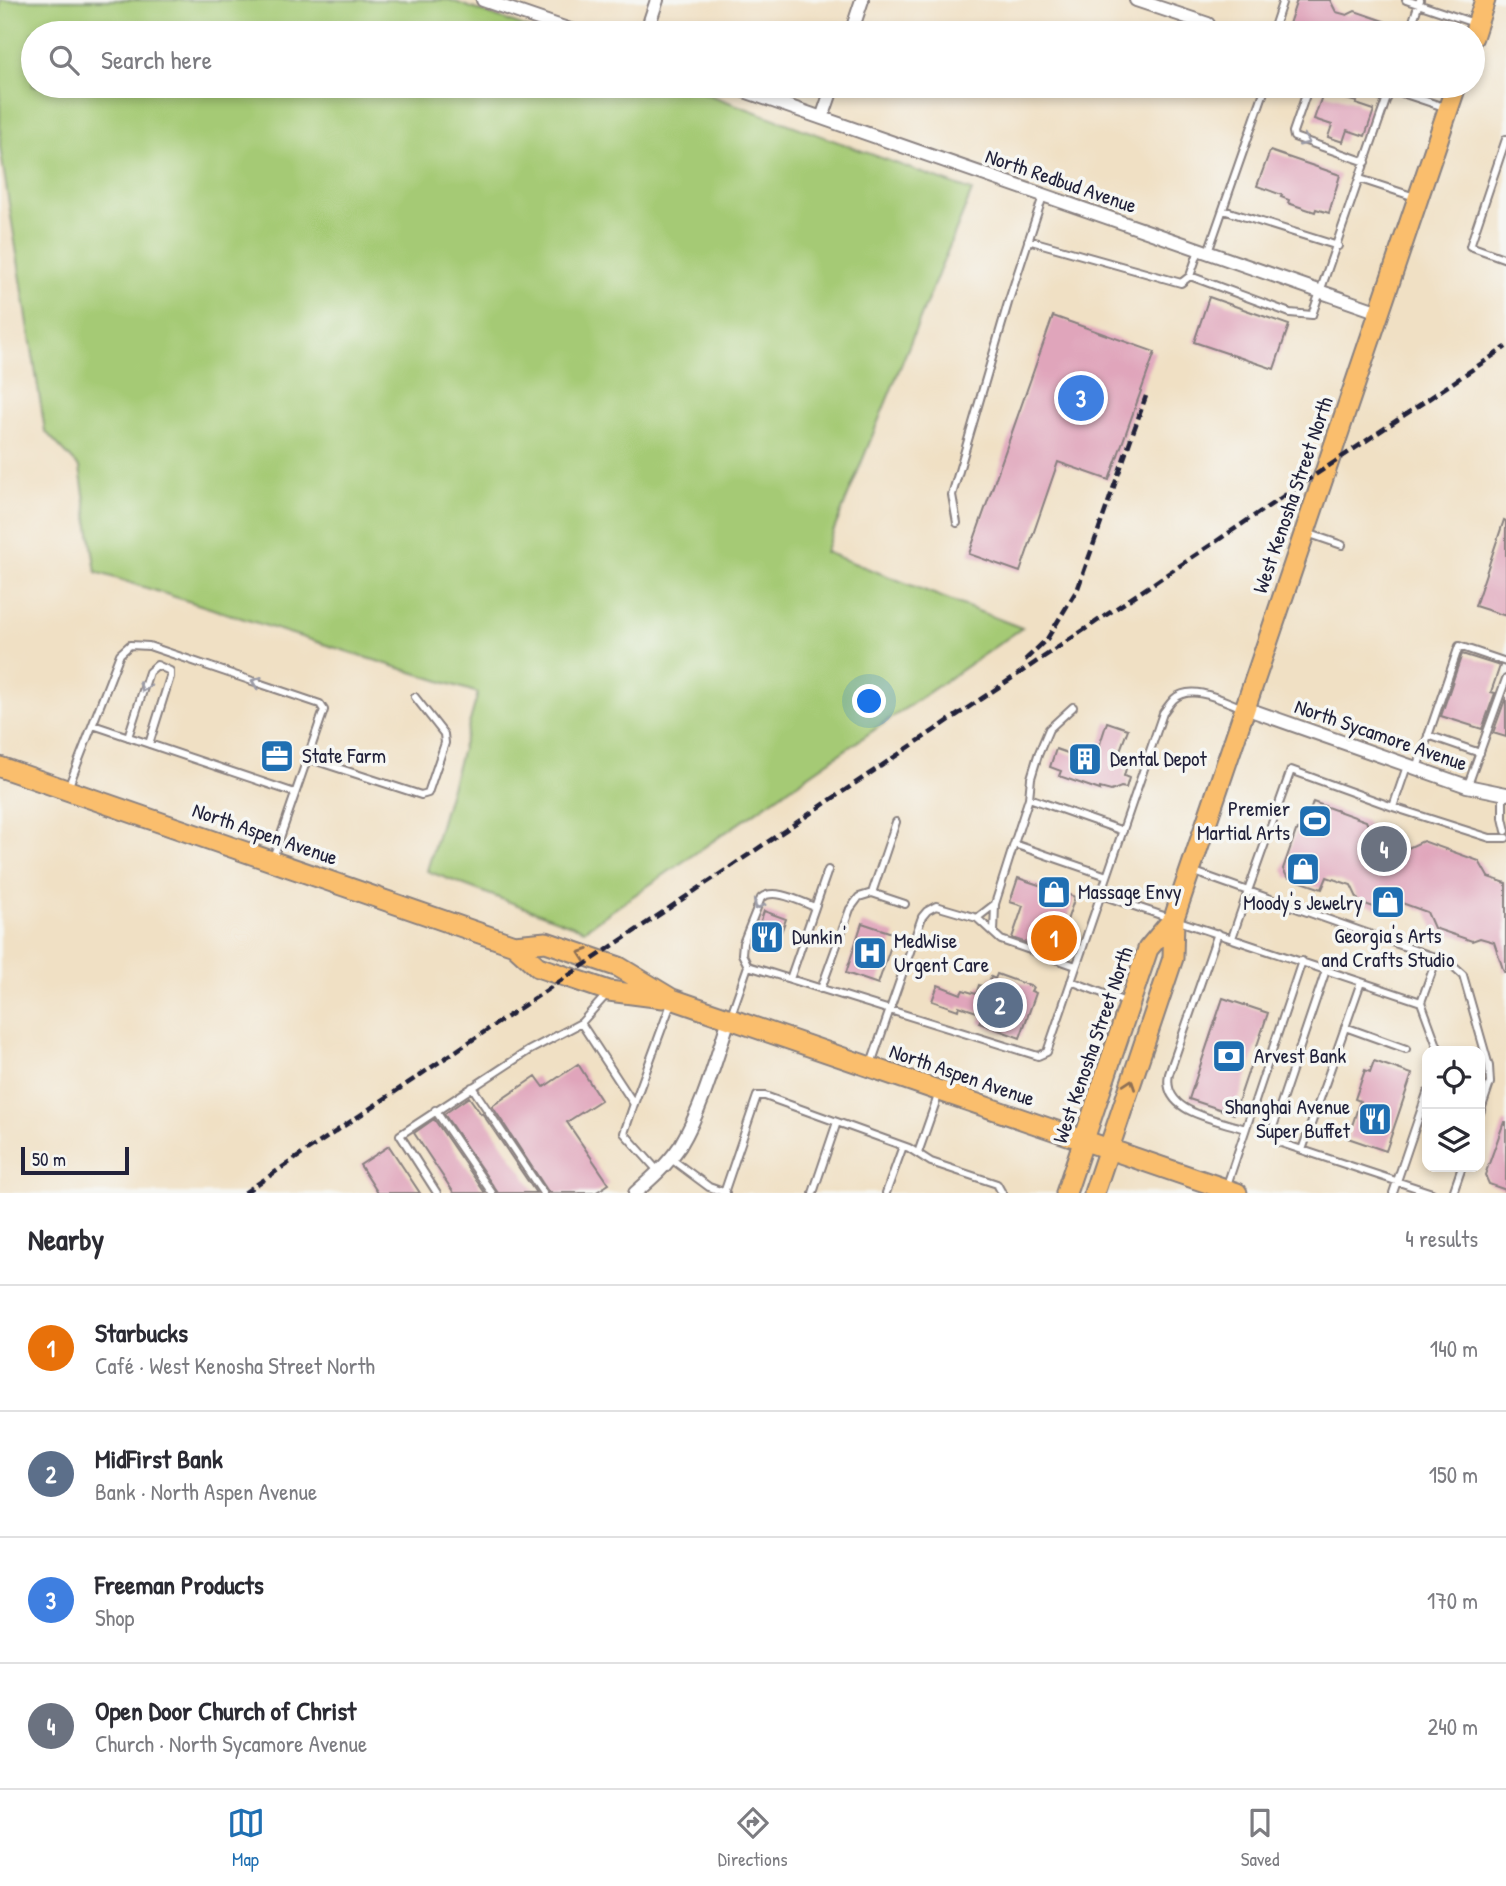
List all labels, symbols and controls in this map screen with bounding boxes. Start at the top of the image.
search box [21,21,1485,98]
icon: search [45,41,83,79]
text: Search here [101,42,212,77]
one-way arrow [1298,133,1310,147]
street label: North Redbud Avenue [982,141,1141,220]
pin: 3 [1058,372,1104,424]
street label: West Kenosha Street North [1245,392,1340,597]
one-way arrow [250,676,262,690]
one-way arrow [138,680,152,692]
your location [852,684,886,718]
street label: North Sycamore Avenue [1291,691,1471,778]
office icon: State Farm [258,737,296,775]
building icon: Dental Depot [1066,740,1104,778]
place label: State Farm [302,741,386,770]
place label: Dental Depot [1110,744,1207,773]
place label: Premier Martial Arts [1197,794,1290,847]
street label: North Aspen Avenue [189,795,342,872]
sports icon: Premier Martial Arts [1296,802,1334,840]
pin: 4 [1361,823,1407,875]
shop icon: Moody's Jewelry [1284,850,1322,888]
shop icon: Massage Envy [1035,873,1073,911]
place label: Massage Envy [1078,877,1182,906]
shop icon: Georgia's Arts and Crafts Studio [1369,883,1407,921]
place label: Moody's Jewelry [1243,888,1363,917]
one-way arrow [753,898,767,911]
pin: 1 [1031,912,1077,964]
restaurant icon: Dunkin' [748,918,786,956]
place label: Georgia's Arts and Crafts Studio [1322,921,1454,974]
place label: Dunkin' [792,922,846,951]
place label: MedWise Urgent Care [894,926,989,979]
hospital icon: MedWise Urgent Care [851,934,889,972]
street label: West Kenosha Street North [1045,942,1140,1147]
one-way arrow [577,948,589,962]
pin: 2 [977,979,1023,1031]
street label: North Aspen Avenue [886,1036,1039,1113]
bank icon: Arvest Bank [1210,1037,1248,1075]
place label: Arvest Bank [1254,1041,1347,1070]
map controls [1422,1046,1485,1172]
button: locate [1422,1046,1485,1109]
one-way arrow [1122,1079,1137,1091]
place label: Shanghai Avenue Super Buffet [1225,1092,1351,1145]
restaurant icon: Shanghai Avenue Super Buffet [1356,1100,1394,1138]
button: layers [1422,1109,1485,1172]
scale bar [21,1144,130,1176]
text: 50 m [32,1146,66,1172]
text: Nearby [28,1219,104,1259]
text: 4 results [1405,1223,1478,1254]
text: Starbucks [95,1315,188,1350]
text: 1 [47,1333,55,1364]
text: 140 m [1430,1333,1478,1364]
text: Café · West Kenosha Street North [95,1350,375,1381]
text: MidFirst Bank [95,1441,223,1476]
text: 2 [46,1459,56,1490]
text: 150 m [1429,1459,1478,1490]
text: Bank · North Aspen Avenue [95,1476,317,1507]
text: Freeman Products [95,1567,264,1602]
text: 3 [46,1585,56,1616]
text: 170 m [1427,1585,1478,1616]
text: Shop [95,1602,134,1633]
text: Open Door Church of Christ [95,1693,356,1728]
text: 4 [47,1711,55,1742]
text: 240 m [1427,1711,1478,1742]
text: Church · North Sycamore Avenue [95,1728,367,1759]
tab: Map [227,1804,265,1872]
tab: Directions [718,1804,788,1872]
tab: Saved [1241,1804,1279,1872]

